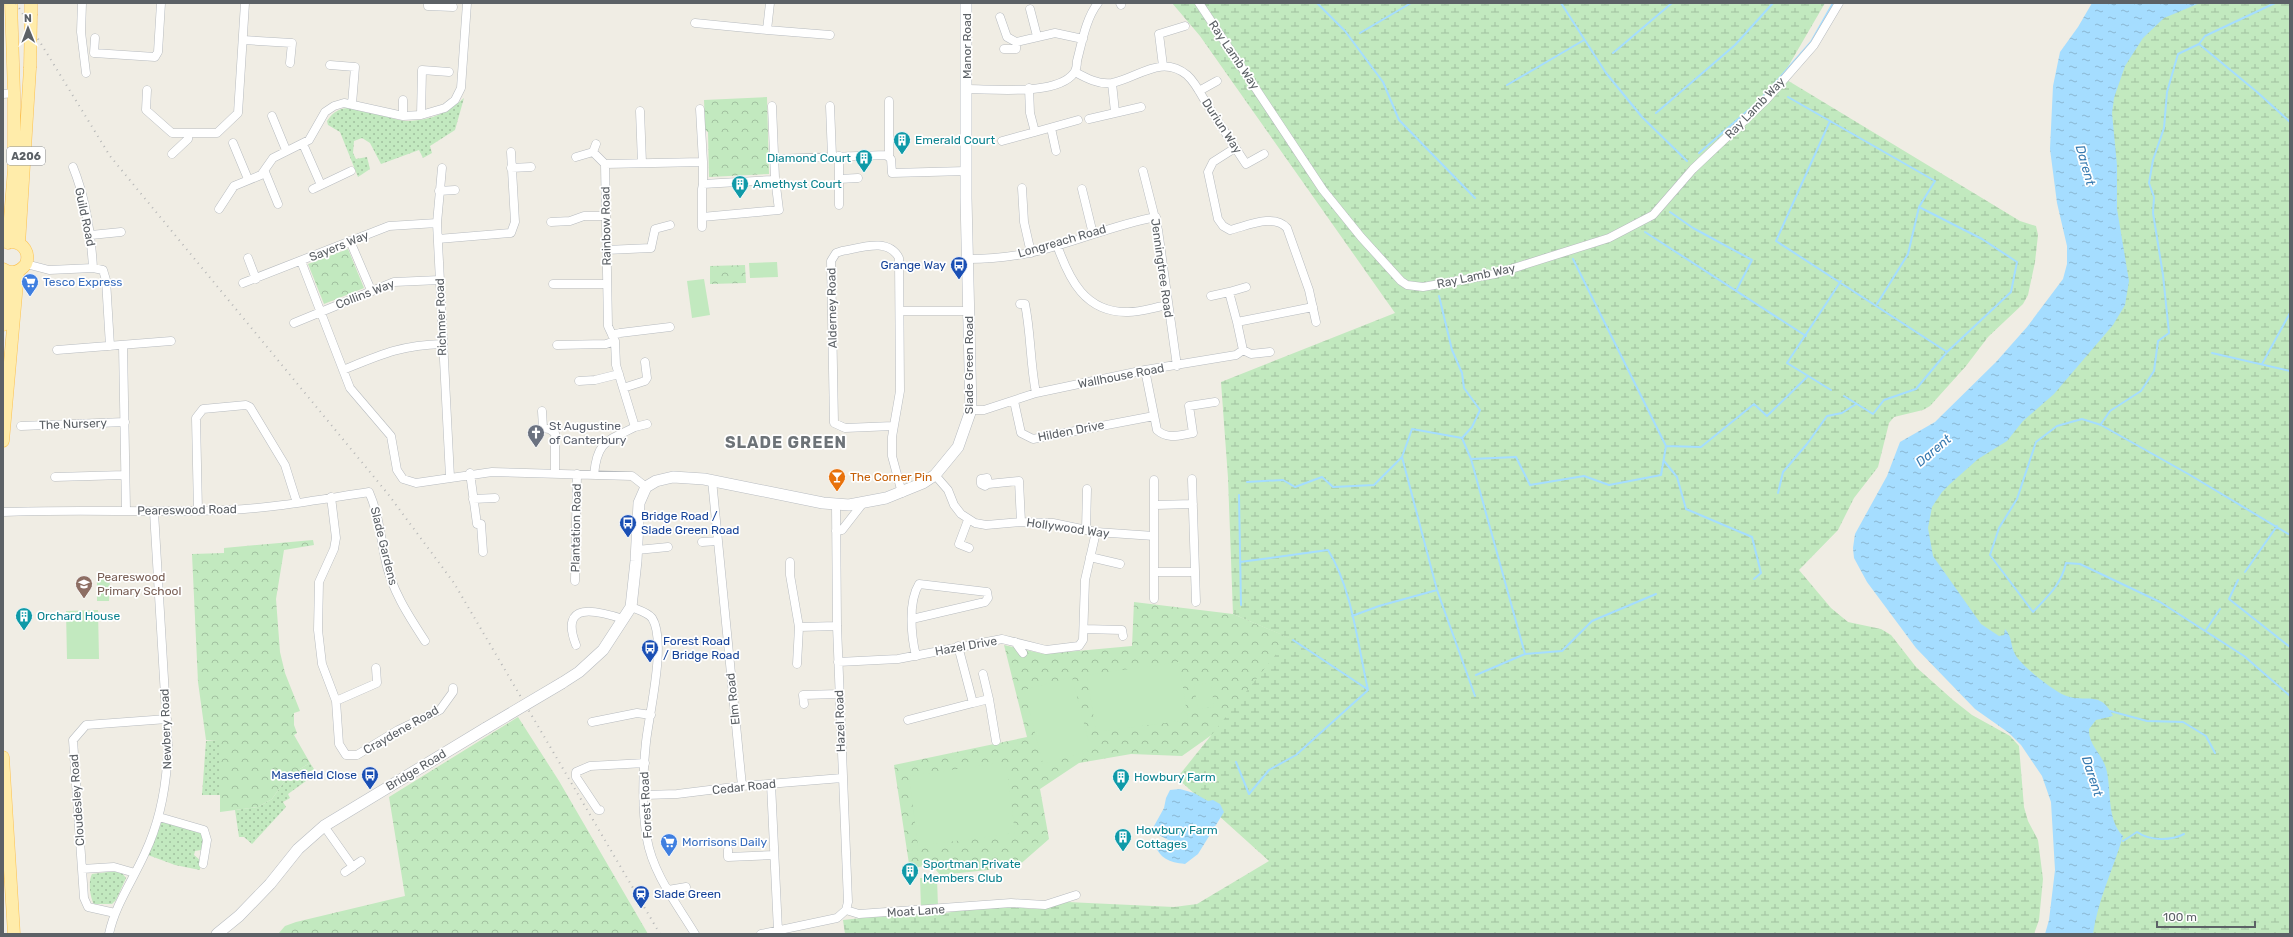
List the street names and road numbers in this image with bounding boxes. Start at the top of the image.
street label: Manor Road [960,13,974,79]
street label: Ray Lamb Way [1206,18,1262,92]
street label: Ray Lamb Way [1722,74,1788,142]
street label: Duriun Way [1199,96,1245,156]
road number: A206 [7,147,45,165]
street label: Guild Road [72,186,98,248]
street label: Rainbow Road [598,186,614,266]
street label: Jenningtree Road [1148,217,1176,319]
street label: Longreach Road [1016,222,1108,260]
street label: Sayers Way [307,228,371,264]
street label: Ray Lamb Way [1435,261,1517,291]
street label: Alderney Road [824,267,840,349]
street label: Collins Way [333,276,397,312]
street label: Richmer Road [433,278,449,356]
street label: Slade Green Road [962,316,976,414]
street label: Wallhouse Road [1077,361,1165,391]
street label: The Nursery [39,416,108,432]
street label: Hilden Drive [1037,418,1106,444]
street label: Plantation Road [568,483,584,573]
street label: Peareswood Road [137,502,237,518]
street label: Slade Gardens [367,505,401,587]
street label: Hollywood Way [1026,515,1111,541]
street label: Hazel Drive [934,634,998,658]
street label: Elm Road [723,672,743,726]
street label: Newbery Road [158,688,174,770]
street label: Hazel Road [832,690,848,752]
street label: Craydene Road [361,703,441,757]
street label: Bridge Road [383,747,449,793]
street label: Cloudesley Road [67,754,87,846]
street label: Forest Road [637,771,655,839]
street label: Cedar Road [711,777,777,797]
street label: Moat Lane [887,902,946,920]

